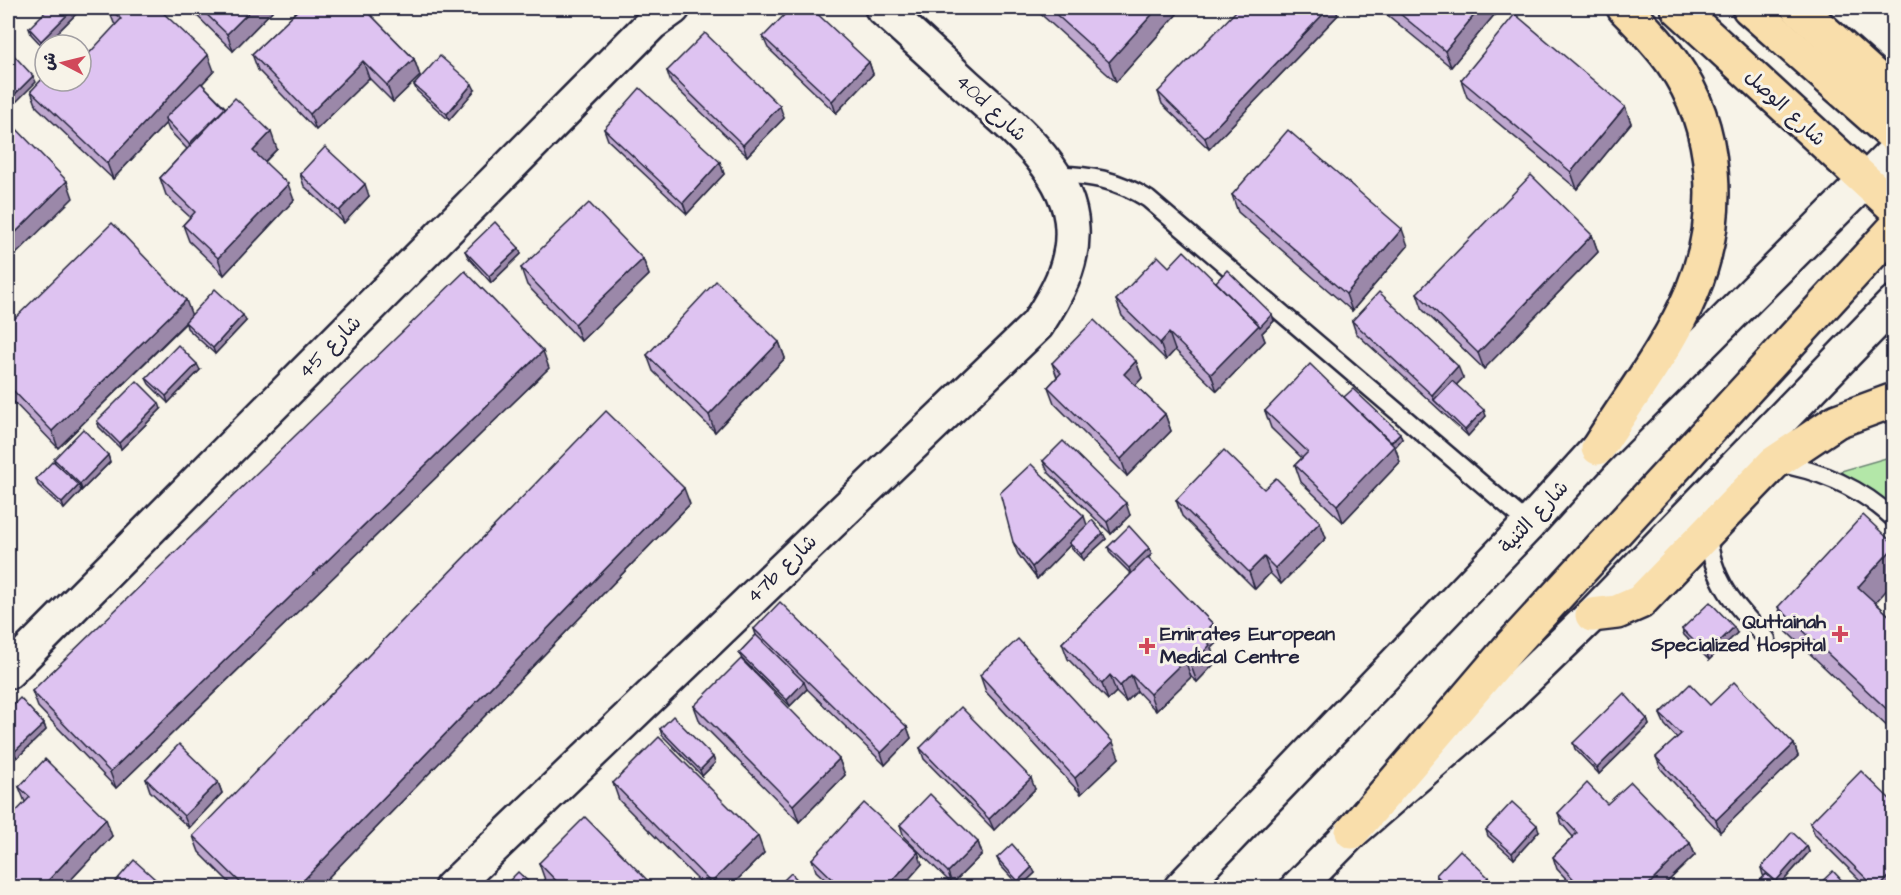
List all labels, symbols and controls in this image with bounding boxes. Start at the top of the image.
north arrow [33,33,93,93]
text: ش [37,51,61,71]
street label: شارع الوصل [1738,63,1832,153]
street label: 40d شارع [949,68,1033,148]
street label: شارع 45 [292,309,368,385]
street label: شارع الثنية [1493,474,1575,560]
street label: 47b شارع [740,528,824,610]
place label: Quttainah Specialized Hospital [1650,608,1827,659]
place label: Emirates European Medical Centre [1160,620,1335,671]
marker: Quttainah Specialized Hospital [1831,625,1849,643]
marker: Emirates European Medical Centre [1138,637,1156,655]

